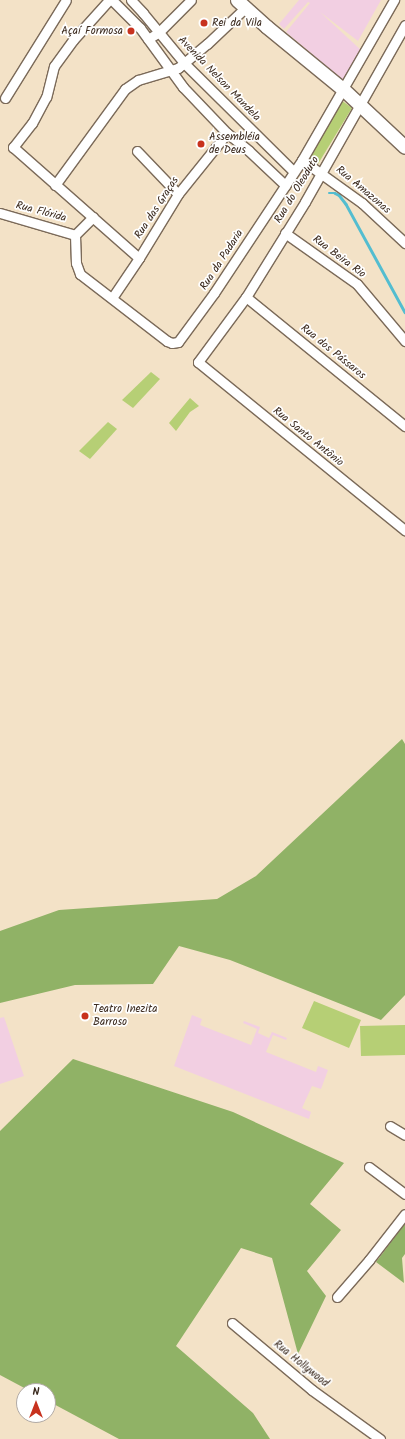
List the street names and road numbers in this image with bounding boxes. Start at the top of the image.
street label: Avenida Nelson Mandela [175,34,263,124]
street label: Rua do Oleoduto [272,154,322,226]
street label: Rua Amazonas [333,163,393,217]
street label: Rua das Graças [132,175,182,241]
street label: Rua Flórida [14,199,68,225]
street label: Rua da Padaria [198,227,246,293]
street label: Rua Beira Rio [310,233,368,281]
street label: Rua dos Pássaros [298,322,368,382]
street label: Rua Santo Antônio [270,404,346,470]
street label: Rua Hollywood [271,1338,331,1390]

